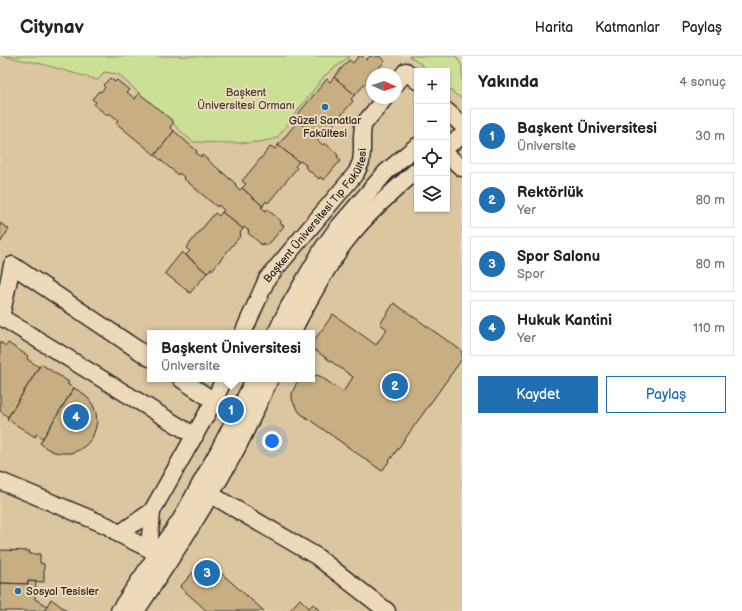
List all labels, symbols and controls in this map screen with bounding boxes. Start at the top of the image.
text: Citynav [20,16,84,39]
text: Harita [535,19,573,36]
text: Katmanlar [595,19,660,36]
text: Paylaş [682,19,722,36]
north arrow [366,68,402,104]
map controls [414,68,450,212]
button: + [414,68,450,104]
text: Yakında [478,72,539,92]
text: 4 sonuç [679,74,726,90]
park label: Başkent Üniversitesi Ormanı [197,86,295,112]
marker: Güzel Sanatlar Fakültesi [320,102,330,112]
button: − [414,104,450,140]
place label: Güzel Sanatlar Fakültesi [289,114,362,140]
text: Başkent Üniversitesi [517,119,657,138]
text: 1 [489,128,495,144]
text: 30 m [695,128,725,144]
text: Üniversite [517,138,576,154]
button: locate [414,140,450,176]
street label: Başkent Üniversitesi Tıp Fakültesi [260,148,369,285]
button: layers [414,176,450,212]
text: Rektörlük [517,183,583,202]
text: 2 [488,192,496,208]
text: 80 m [696,192,725,208]
text: Yer [517,202,536,218]
text: Spor Salonu [517,247,600,266]
text: 3 [488,256,496,272]
text: 80 m [696,256,725,272]
text: Spor [517,266,544,282]
text: Hukuk Kantini [517,311,612,330]
text: 4 [488,320,496,336]
text: 110 m [693,320,725,336]
popup [147,330,315,382]
text: Yer [517,330,536,346]
text: Başkent Üniversitesi [161,339,301,358]
text: Üniversite [161,358,220,374]
pin: 2 [382,371,408,401]
button: Kaydet [478,376,598,413]
button: Paylaş [606,376,726,413]
pin: 1 [218,395,244,425]
pin: 4 [63,402,89,432]
your location [262,431,282,451]
pin: 3 [194,558,220,588]
place label: Sosyal Tesisler [26,585,100,598]
marker: Sosyal Tesisler [13,586,23,596]

